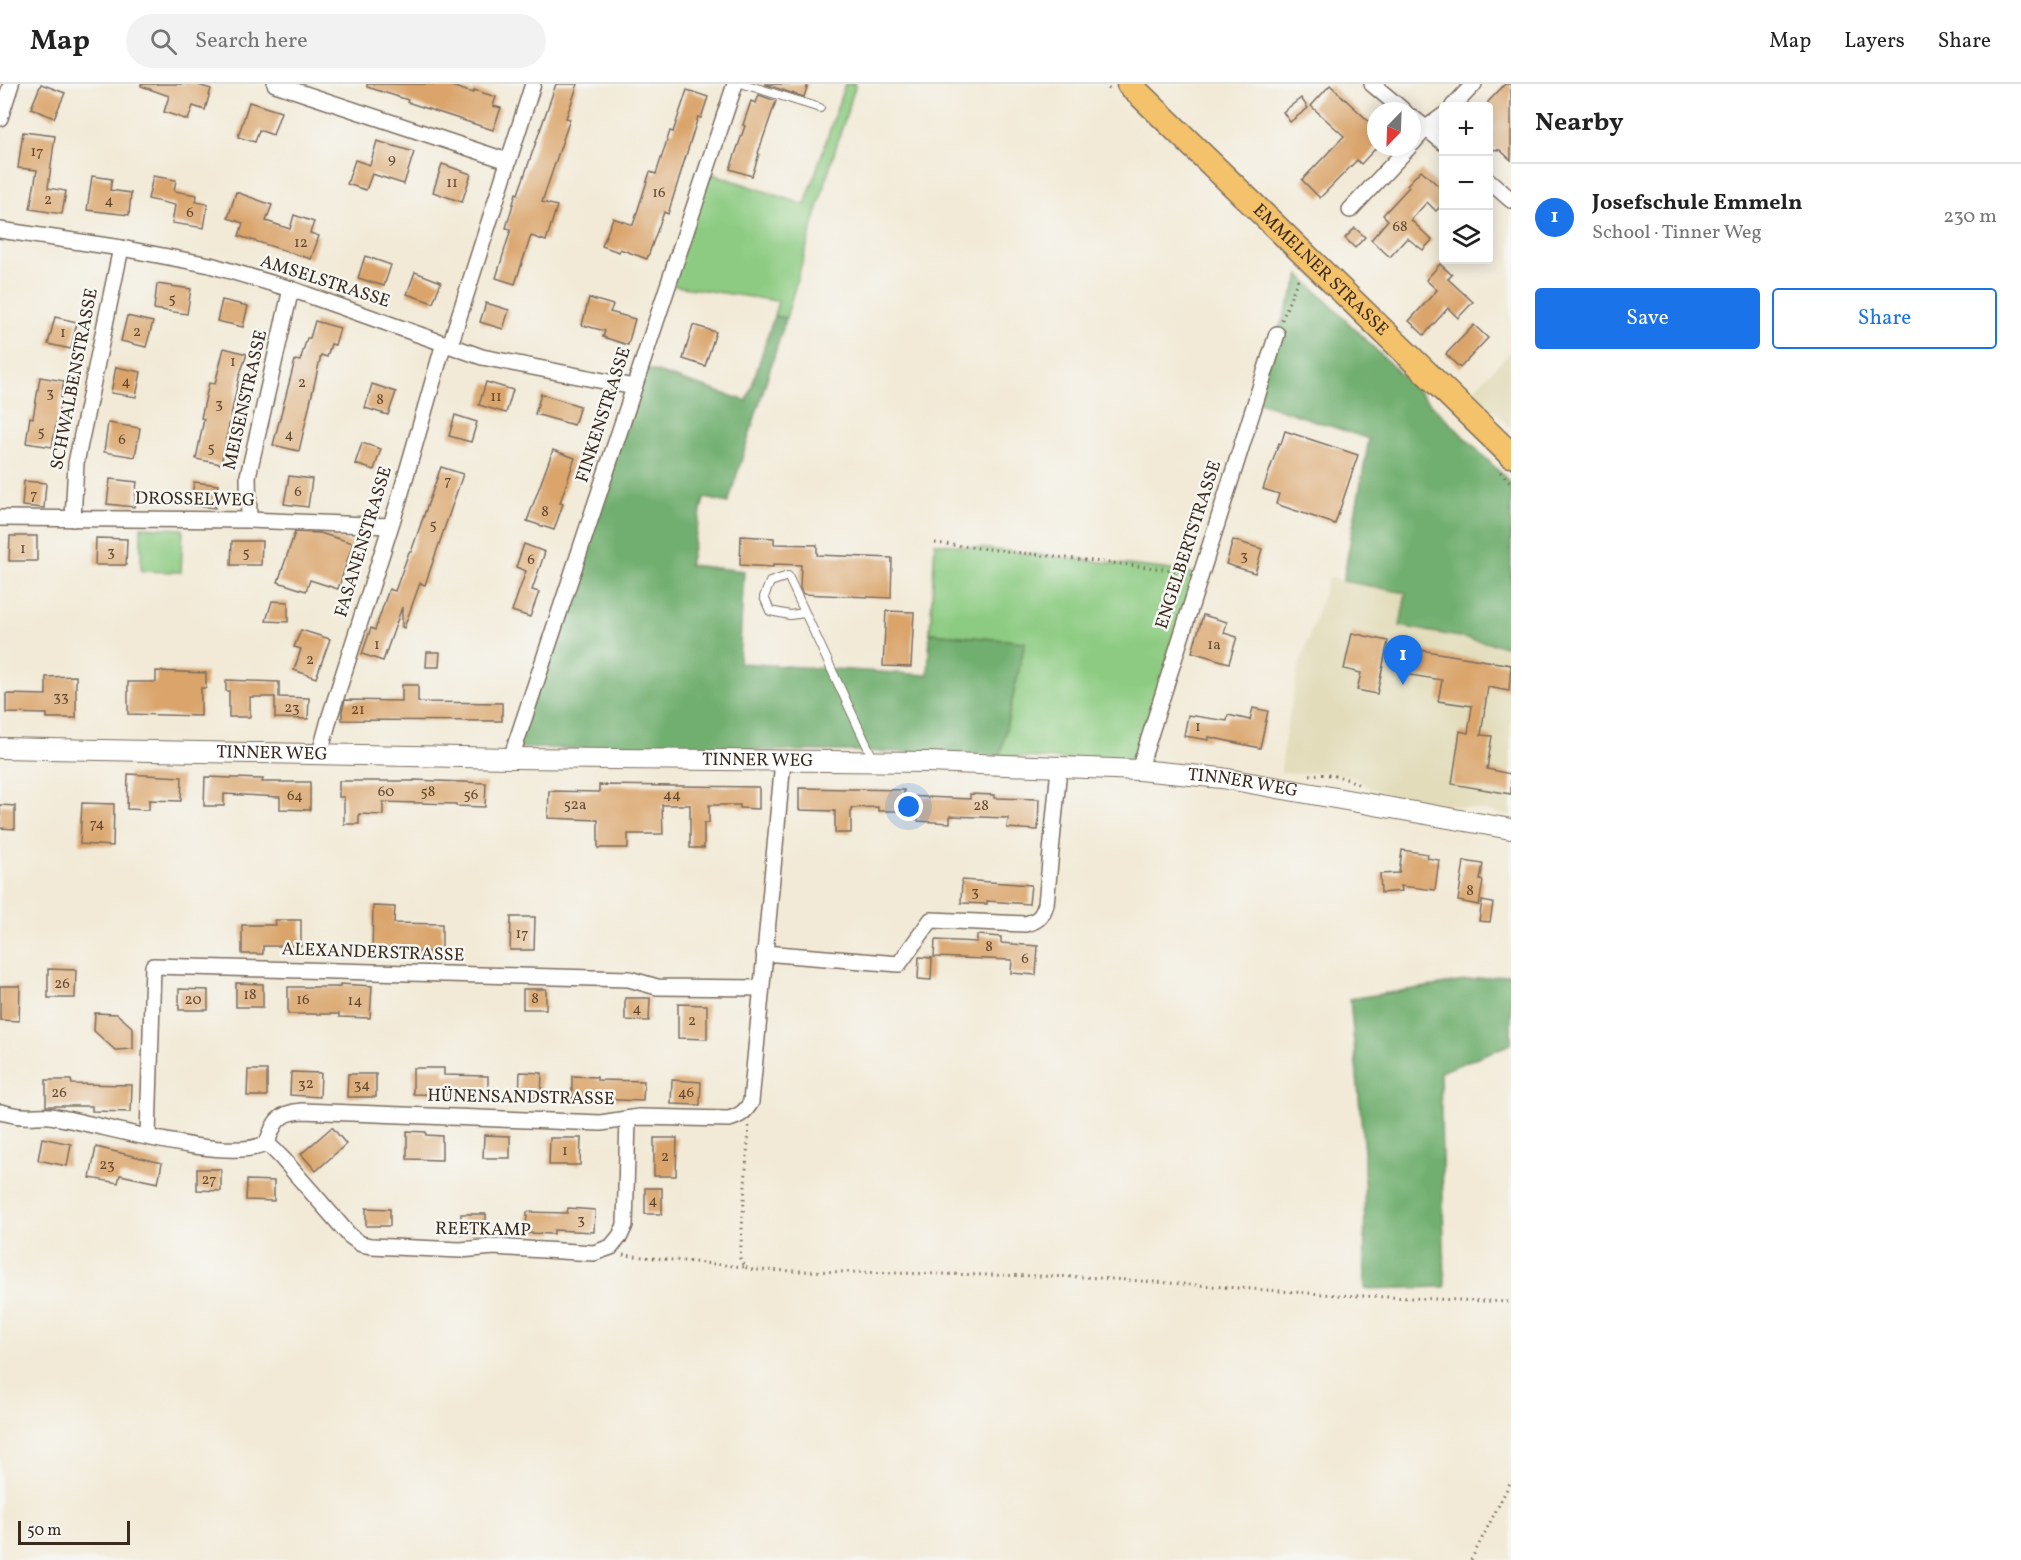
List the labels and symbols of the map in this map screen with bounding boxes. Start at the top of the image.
north arrow [1367,102,1421,156]
house number: 17 [30,142,44,163]
house number: 9 [388,149,396,170]
house number: 11 [446,173,458,194]
house number: 16 [652,183,666,204]
house number: 2 [44,190,52,211]
house number: 4 [105,191,114,212]
street label: EMMELNER STRASSE [1247,198,1394,342]
house number: 6 [186,203,194,224]
house number: 68 [1392,217,1408,238]
house number: 12 [294,233,308,254]
street label: AMSELSTRASSE [257,249,393,315]
street label: SCHWALBENSTRASSE [45,286,105,472]
house number: 5 [168,289,176,310]
house number: 2 [133,322,141,343]
house number: 1 [60,323,66,344]
street label: MEISENSTRASSE [218,327,274,472]
street label: FINKENSTRASSE [570,344,638,486]
house number: 1 [230,352,236,373]
house number: 4 [122,372,131,393]
house number: 2 [298,373,306,394]
house number: 3 [46,383,54,404]
house number: 11 [490,387,502,408]
house number: 8 [376,390,384,411]
house number: 3 [215,394,223,415]
house number: 5 [37,422,45,443]
house number: 4 [285,425,294,446]
house number: 6 [118,430,126,451]
house number: 5 [207,438,215,459]
street label: ENGELBERTSTRASSE [1150,457,1228,633]
street label: FASANENSTRASSE [329,463,399,621]
house number: 7 [444,471,452,492]
house number: 6 [294,482,302,503]
house number: 7 [30,485,38,506]
street label: DROSSELWEG [135,486,255,514]
house number: 8 [541,502,549,523]
house number: 5 [429,515,437,536]
house number: 1 [20,539,26,560]
house number: 3 [107,542,115,563]
house number: 5 [242,543,250,564]
house number: 3 [1240,546,1248,567]
house number: 6 [527,550,535,571]
house number: 1 [374,635,380,656]
house number: 1a [1207,635,1221,656]
pin: 1 [1384,636,1422,685]
house number: 2 [306,650,314,671]
house number: 33 [53,687,69,708]
house number: 23 [284,698,300,719]
house number: 21 [351,700,365,721]
house number: 1 [1195,717,1201,738]
street label: TINNER WEG [216,740,328,767]
street label: TINNER WEG [702,747,814,773]
street label: TINNER WEG [1187,762,1300,804]
house number: 60 [378,782,394,803]
house number: 58 [421,782,435,803]
house number: 56 [464,785,478,806]
house number: 44 [663,785,681,806]
house number: 64 [287,786,303,807]
your location [894,792,923,821]
house number: 52a [564,795,586,816]
house number: 28 [973,796,989,817]
house number: 74 [90,814,104,835]
house number: 8 [1466,881,1474,902]
house number: 3 [971,882,979,903]
house number: 17 [515,924,529,945]
street label: ALEXANDERSTRASSE [281,937,465,969]
house number: 8 [985,937,993,958]
house number: 6 [1021,949,1029,970]
house number: 26 [54,974,70,995]
house number: 18 [243,985,257,1006]
house number: 8 [531,989,539,1010]
house number: 20 [185,990,201,1011]
house number: 16 [296,990,310,1011]
house number: 14 [348,991,362,1012]
house number: 4 [633,999,642,1020]
house number: 2 [688,1011,696,1032]
house number: 32 [298,1074,314,1095]
house number: 34 [354,1075,370,1096]
house number: 26 [51,1083,67,1104]
house number: 46 [678,1083,694,1104]
street label: HÜNENSANDSTRASSE [427,1084,615,1112]
house number: 1 [562,1141,568,1162]
house number: 2 [661,1147,669,1168]
house number: 23 [99,1155,115,1176]
house number: 27 [202,1170,216,1191]
house number: 4 [649,1191,658,1212]
house number: 3 [577,1210,585,1231]
street label: REETKAMP [435,1217,531,1243]
scale bar [18,1518,130,1546]

